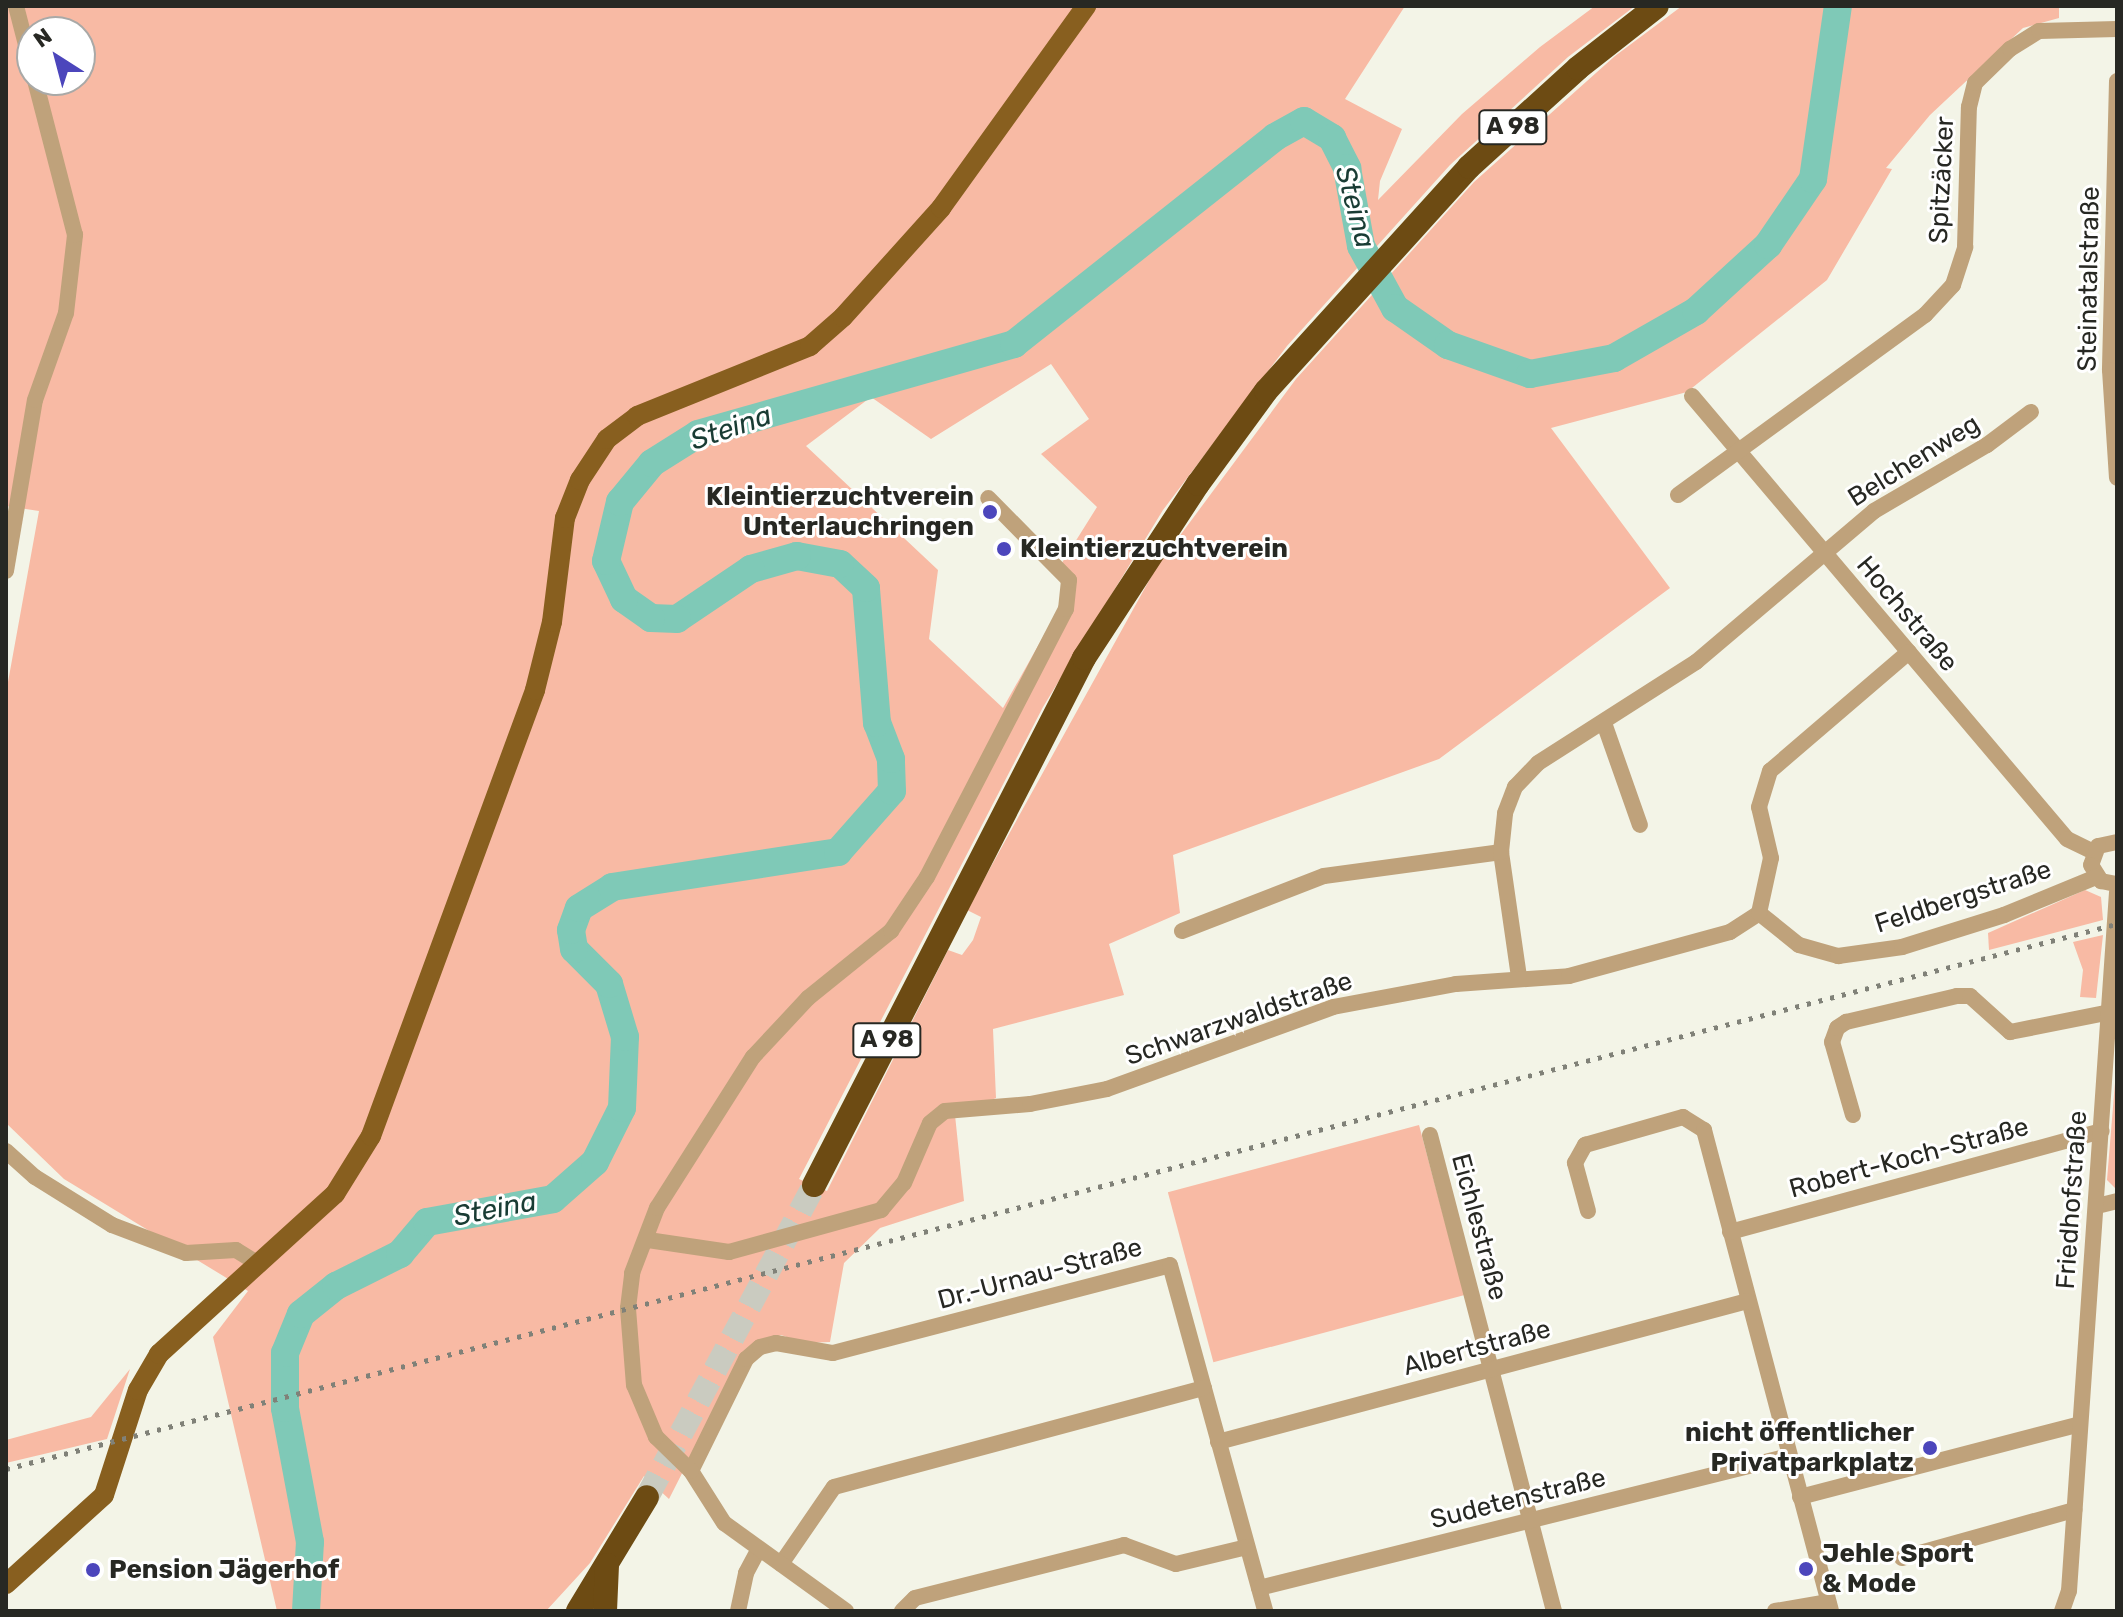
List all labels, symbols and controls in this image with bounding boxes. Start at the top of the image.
north arrow [16,16,96,96]
text: N [28,22,57,53]
road number: A 98 [1477,107,1549,147]
street label: Spitzäcker [1923,116,1961,244]
water label: Steina [1328,162,1382,252]
street label: Steinatalstraße [2072,186,2106,372]
water label: Steina [686,398,776,458]
street label: Belchenweg [1842,408,1986,514]
place label: Kleintierzuchtverein Unterlauchringen [706,481,974,542]
marker: Kleintierzuchtverein Unterlauchringen [981,503,999,521]
place label: Kleintierzuchtverein [1020,533,1288,565]
marker: Kleintierzuchtverein [995,540,1013,558]
street label: Hochstraße [1850,550,1964,678]
street label: Feldbergstraße [1871,854,2055,940]
street label: Schwarzwaldstraße [1121,966,1357,1072]
road number: A 98 [851,1020,923,1060]
street label: Friedhofstraße [2050,1110,2094,1290]
street label: Robert-Koch-Straße [1786,1111,2032,1205]
street label: Eichlestraße [1444,1150,1514,1304]
water label: Steina [451,1185,539,1233]
street label: Dr.-Urnau-Straße [934,1232,1146,1316]
street label: Albertstraße [1400,1313,1554,1383]
place label: nicht öffentlicher Privatparkplatz [1685,1417,1914,1478]
marker: nicht öffentlicher Privatparkplatz [1921,1439,1939,1457]
street label: Sudetenstraße [1427,1462,1609,1536]
place label: Jehle Sport & Mode [1822,1538,1974,1600]
place label: Pension Jägerhof [109,1554,339,1586]
marker: Jehle Sport & Mode [1797,1560,1815,1578]
marker: Pension Jägerhof [84,1561,102,1579]

